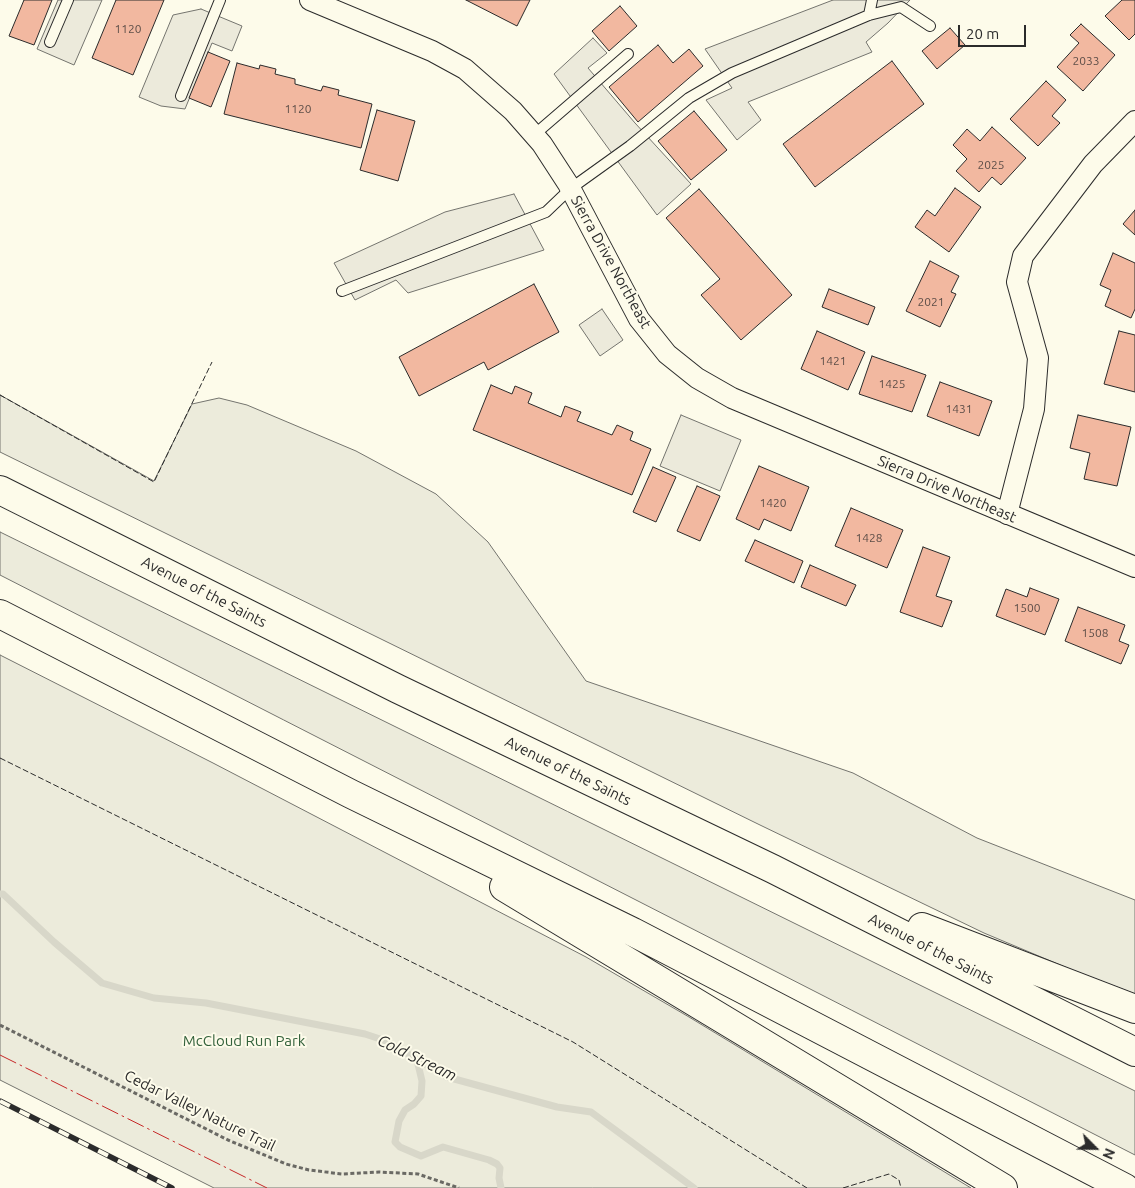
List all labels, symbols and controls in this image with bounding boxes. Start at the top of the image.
scale bar [960,15,1028,47]
house number: 1120 [114,22,142,36]
text: 20 m [966,25,999,42]
house number: 2033 [1072,54,1100,68]
house number: 1120 [284,102,312,116]
house number: 2025 [977,158,1005,172]
street label: Sierra Drive Northeast [567,192,655,332]
house number: 2021 [917,295,945,309]
house number: 1421 [819,354,847,368]
house number: 1425 [878,377,906,391]
house number: 1431 [945,402,973,416]
street label: Sierra Drive Northeast [875,452,1019,526]
house number: 1420 [759,496,787,510]
house number: 1428 [855,531,883,545]
street label: Avenue of the Saints [138,553,270,631]
house number: 1500 [1013,601,1041,615]
house number: 1508 [1081,626,1109,640]
street label: Avenue of the Saints [502,733,634,809]
street label: Avenue of the Saints [865,910,997,988]
water label: Cold Stream [374,1031,460,1085]
park label: McCloud Run Park [183,1032,305,1050]
street label: Cedar Valley Nature Trail [121,1067,279,1155]
north arrow [1070,1123,1120,1173]
text: N [1099,1146,1118,1162]

